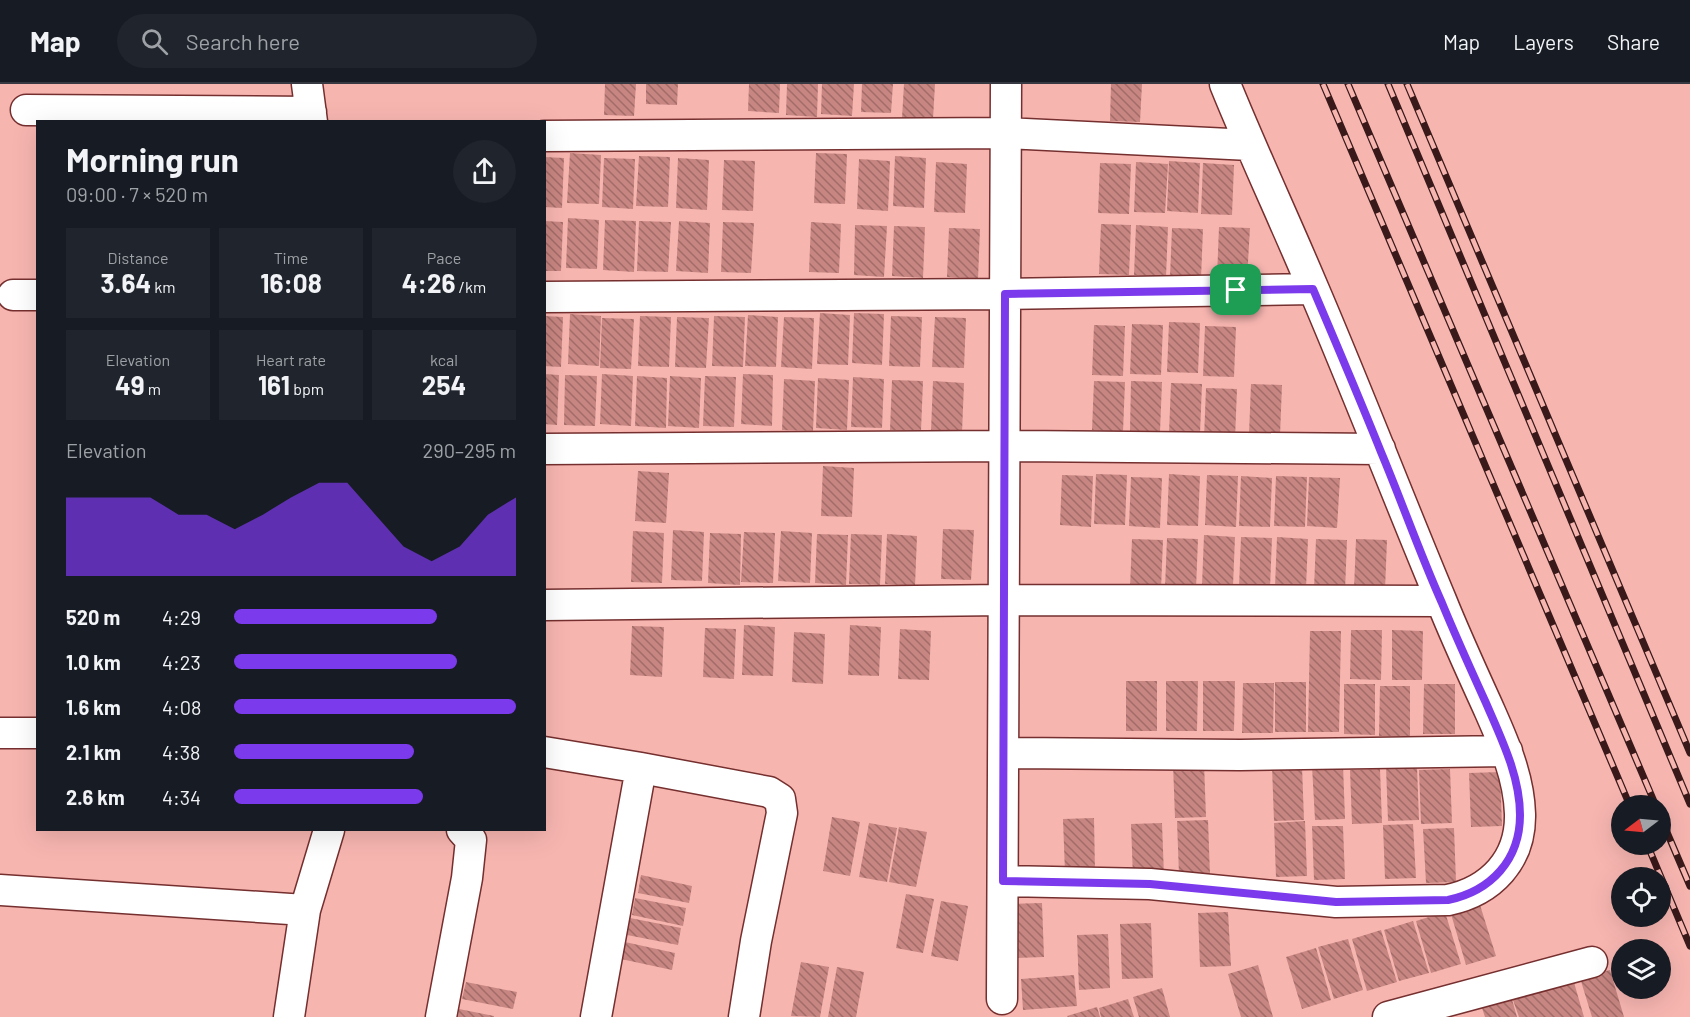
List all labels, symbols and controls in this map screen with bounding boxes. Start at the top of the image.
search box [117,14,537,68]
text: Map [30,24,81,58]
icon: search [138,25,171,58]
text: Search here [186,28,300,54]
text: Map [1443,29,1480,54]
text: Layers [1513,29,1574,54]
text: Share [1607,29,1660,54]
text: Morning run [66,139,239,179]
button: share [453,140,516,203]
text: 09:00 · 7 × 520 m [66,182,208,206]
text: Distance [108,248,168,267]
text: Time [274,248,308,267]
text: Pace [427,248,461,267]
pin [1210,264,1261,315]
text: 3.64 [100,267,151,298]
text: 16:08 [260,267,322,298]
text: 4:26 [402,267,455,298]
icon: arrive [1219,273,1252,306]
text: km [151,277,176,296]
text: /km [455,277,486,296]
text: Elevation [106,350,170,369]
text: Heart rate [256,350,326,369]
text: kcal [430,350,458,369]
text: 49 [115,369,145,400]
text: 161 [258,369,290,400]
text: 254 [422,369,466,400]
text: m [145,379,161,398]
text: bpm [290,379,324,398]
text: Elevation [66,438,147,462]
text: 290–295 m [423,438,516,462]
text: 520 m [66,605,120,629]
text: 4:29 [162,605,201,629]
text: 1.0 km [66,650,121,674]
text: 4:23 [162,650,201,674]
text: 1.6 km [66,695,121,719]
text: 4:08 [162,695,202,719]
text: 2.1 km [66,740,121,764]
text: 4:38 [162,740,201,764]
text: 2.6 km [66,785,125,809]
text: 4:34 [162,785,201,809]
north arrow [1611,795,1671,855]
map controls [1611,795,1671,999]
button: locate [1611,867,1671,927]
button: layers [1611,939,1671,999]

